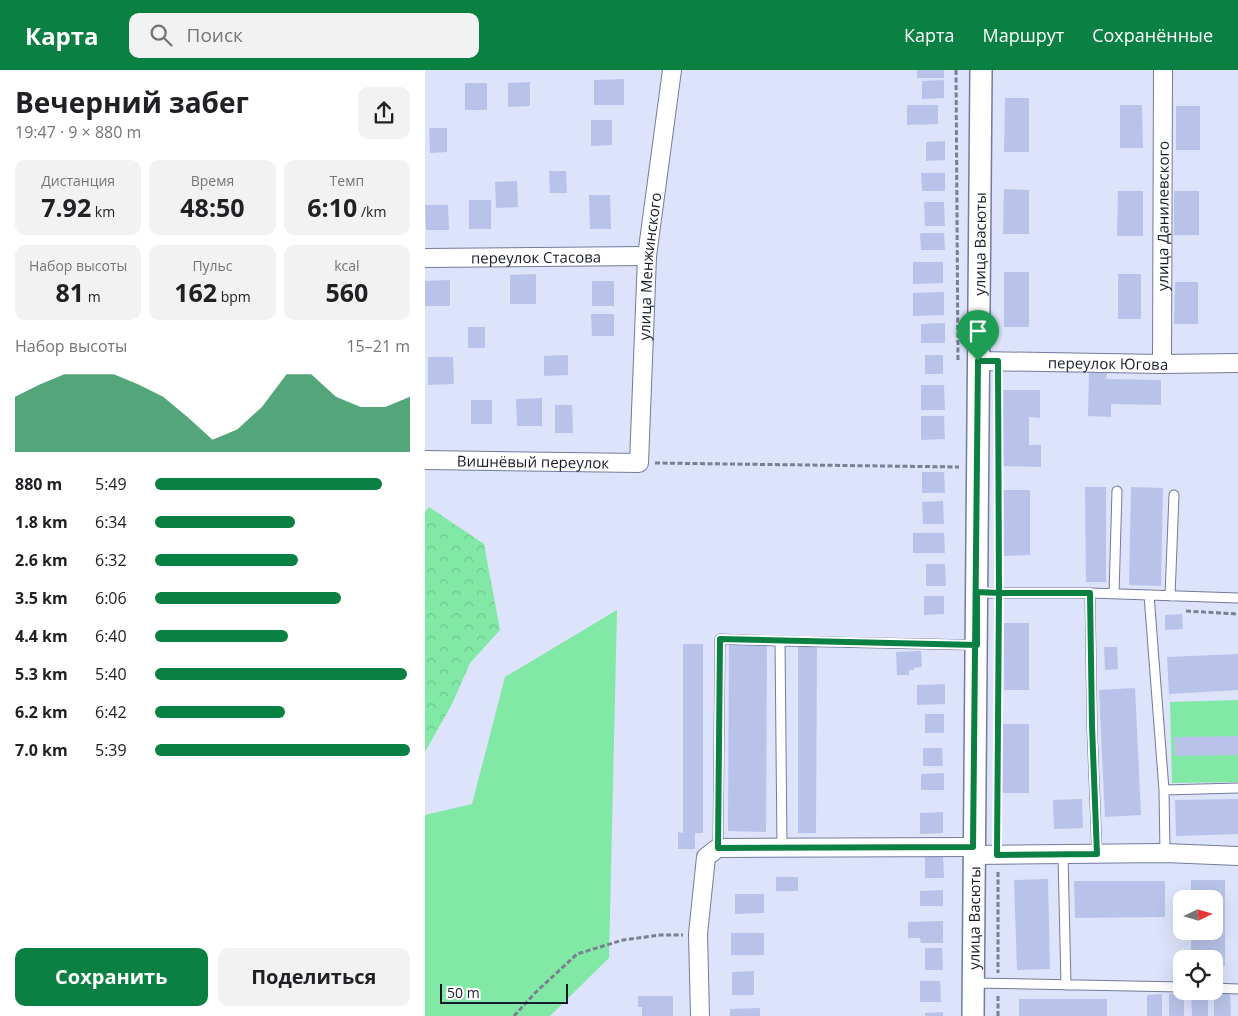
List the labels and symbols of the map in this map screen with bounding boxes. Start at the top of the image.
street label: улица Данилевского [1152,141,1173,291]
street label: улица Менжинского [634,191,665,341]
street label: улица Васюты [969,192,990,296]
street label: переулок Стасова [471,246,601,268]
pin [957,310,999,361]
street label: переулок Югова [1048,352,1168,374]
street label: Вишнёвый переулок [457,450,610,473]
street label: улица Васюты [963,866,984,970]
north arrow [1173,890,1223,940]
scale bar [440,981,567,1004]

